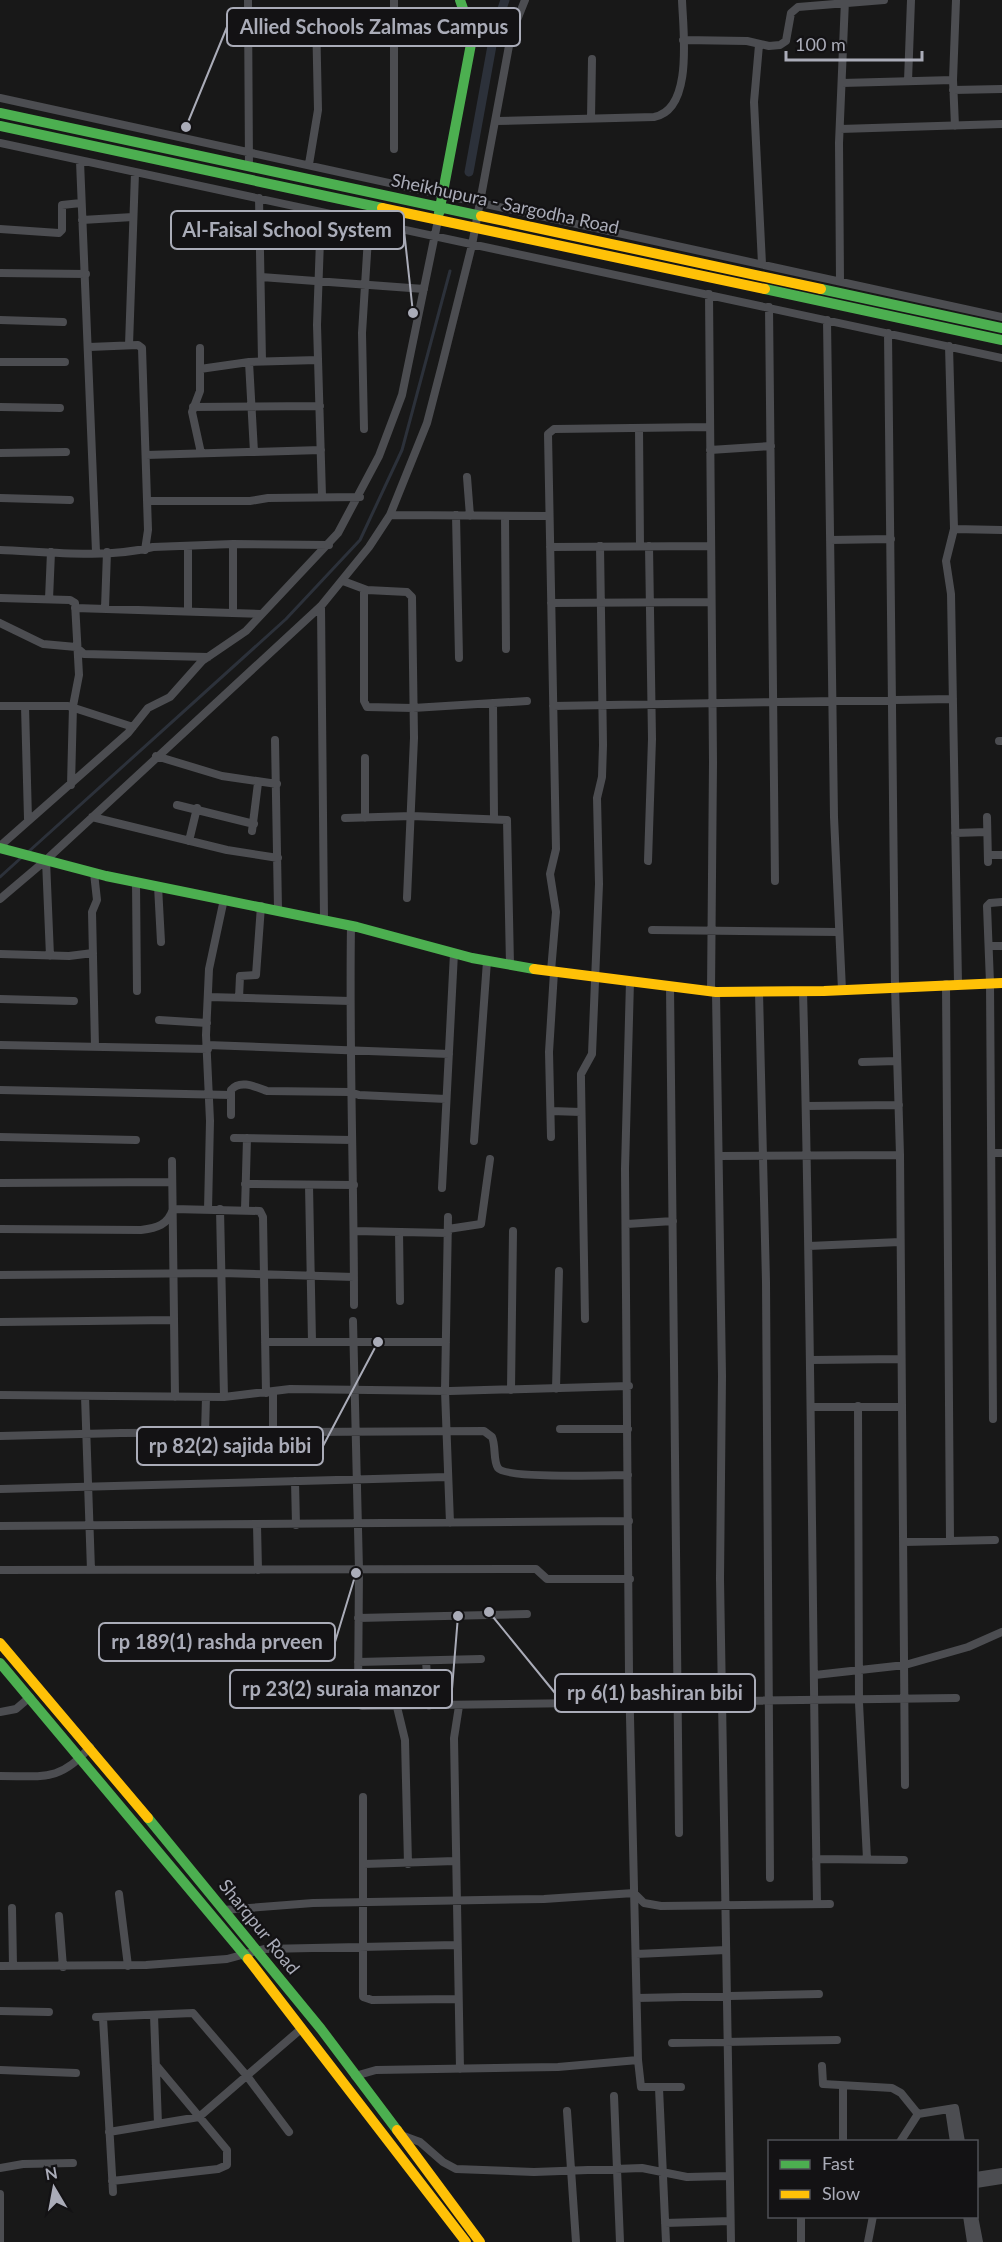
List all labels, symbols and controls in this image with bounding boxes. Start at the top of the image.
callout: Allied Schools Zalmas Campus [227,8,520,46]
text: Allied Schools Zalmas Campus [239,14,508,38]
scale bar [786,24,922,62]
text: 100 m [795,33,846,55]
street label: Sheikhupura - Sargodha Road [389,168,621,238]
callout: Al-Faisal School System [171,211,404,249]
text: Al-Faisal School System [181,217,392,241]
callout: rp 82(2) sajida bibi [137,1427,323,1465]
text: rp 82(2) sajida bibi [149,1433,311,1457]
callout: rp 189(1) rashda prveen [99,1623,335,1661]
text: rp 189(1) rashda prveen [111,1629,323,1653]
callout: rp 23(2) suraia manzor [230,1670,452,1708]
callout: rp 6(1) bashiran bibi [555,1674,755,1712]
text: rp 23(2) suraia manzor [242,1676,441,1700]
text: rp 6(1) bashiran bibi [567,1680,743,1704]
street label: Sharqpur Road [215,1874,305,1978]
legend [768,2140,978,2218]
text: Fast [822,2152,855,2174]
north arrow [24,2158,84,2218]
text: N [44,2162,59,2183]
text: Slow [822,2182,860,2204]

